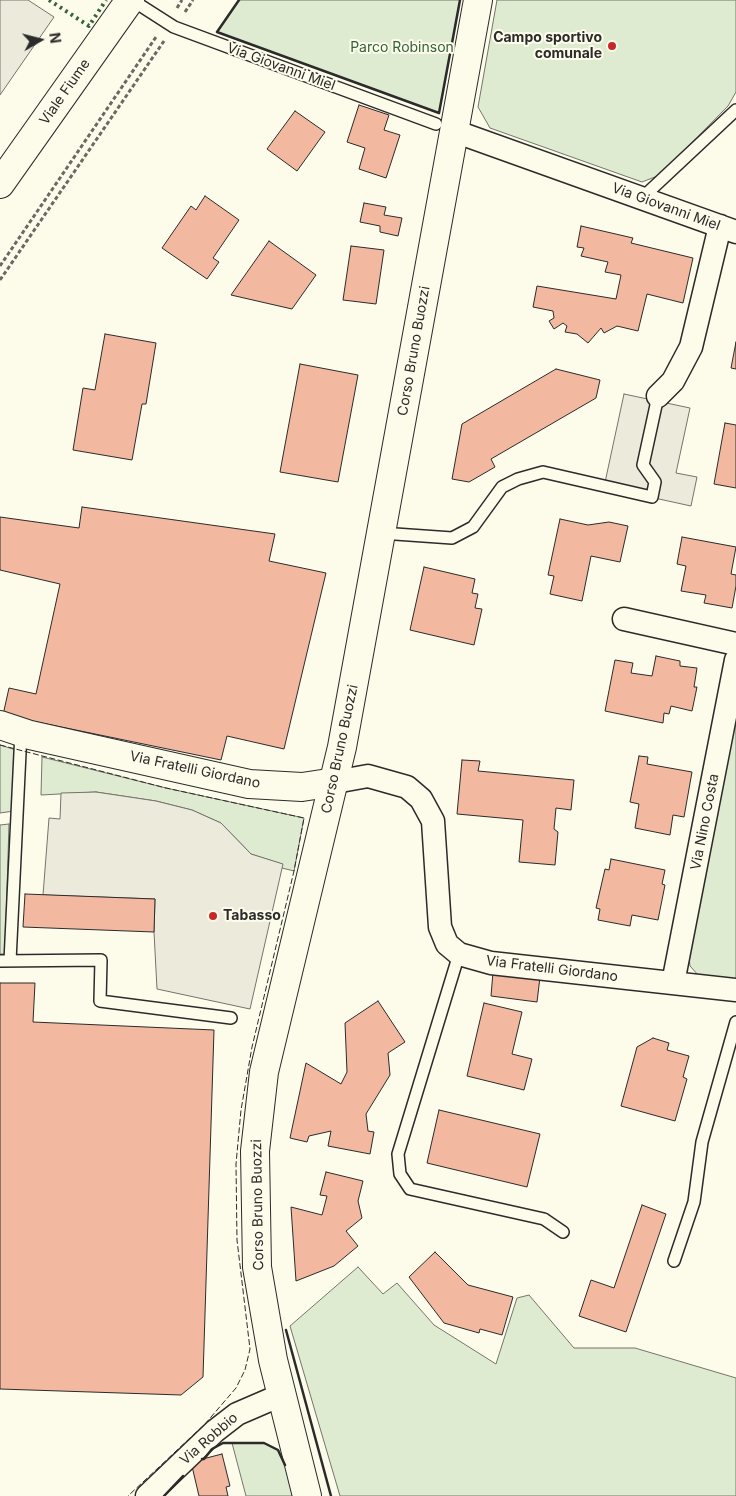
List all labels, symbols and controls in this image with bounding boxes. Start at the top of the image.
north arrow [15,15,65,65]
place label: Campo sportivo comunale [493,30,602,62]
text: N [46,31,65,44]
street label: Via Giovanni Miel [225,40,337,94]
park label: Parco Robinson [350,40,454,56]
marker: Campo sportivo comunale [606,40,618,52]
street label: Viale Fiume [36,56,94,128]
street label: Via Giovanni Miel [610,180,722,234]
street label: Corso Bruno Buozzi [394,285,434,417]
street label: Corso Bruno Buozzi [318,683,362,815]
street label: Via Fratelli Giordano [128,748,262,792]
street label: Via Nino Costa [687,772,723,872]
place label: Tabasso [223,908,281,924]
marker: Tabasso [207,910,219,922]
street label: Via Fratelli Giordano [485,953,619,985]
street label: Corso Bruno Buozzi [248,1139,268,1271]
street label: Via Robbio [177,1409,241,1469]

